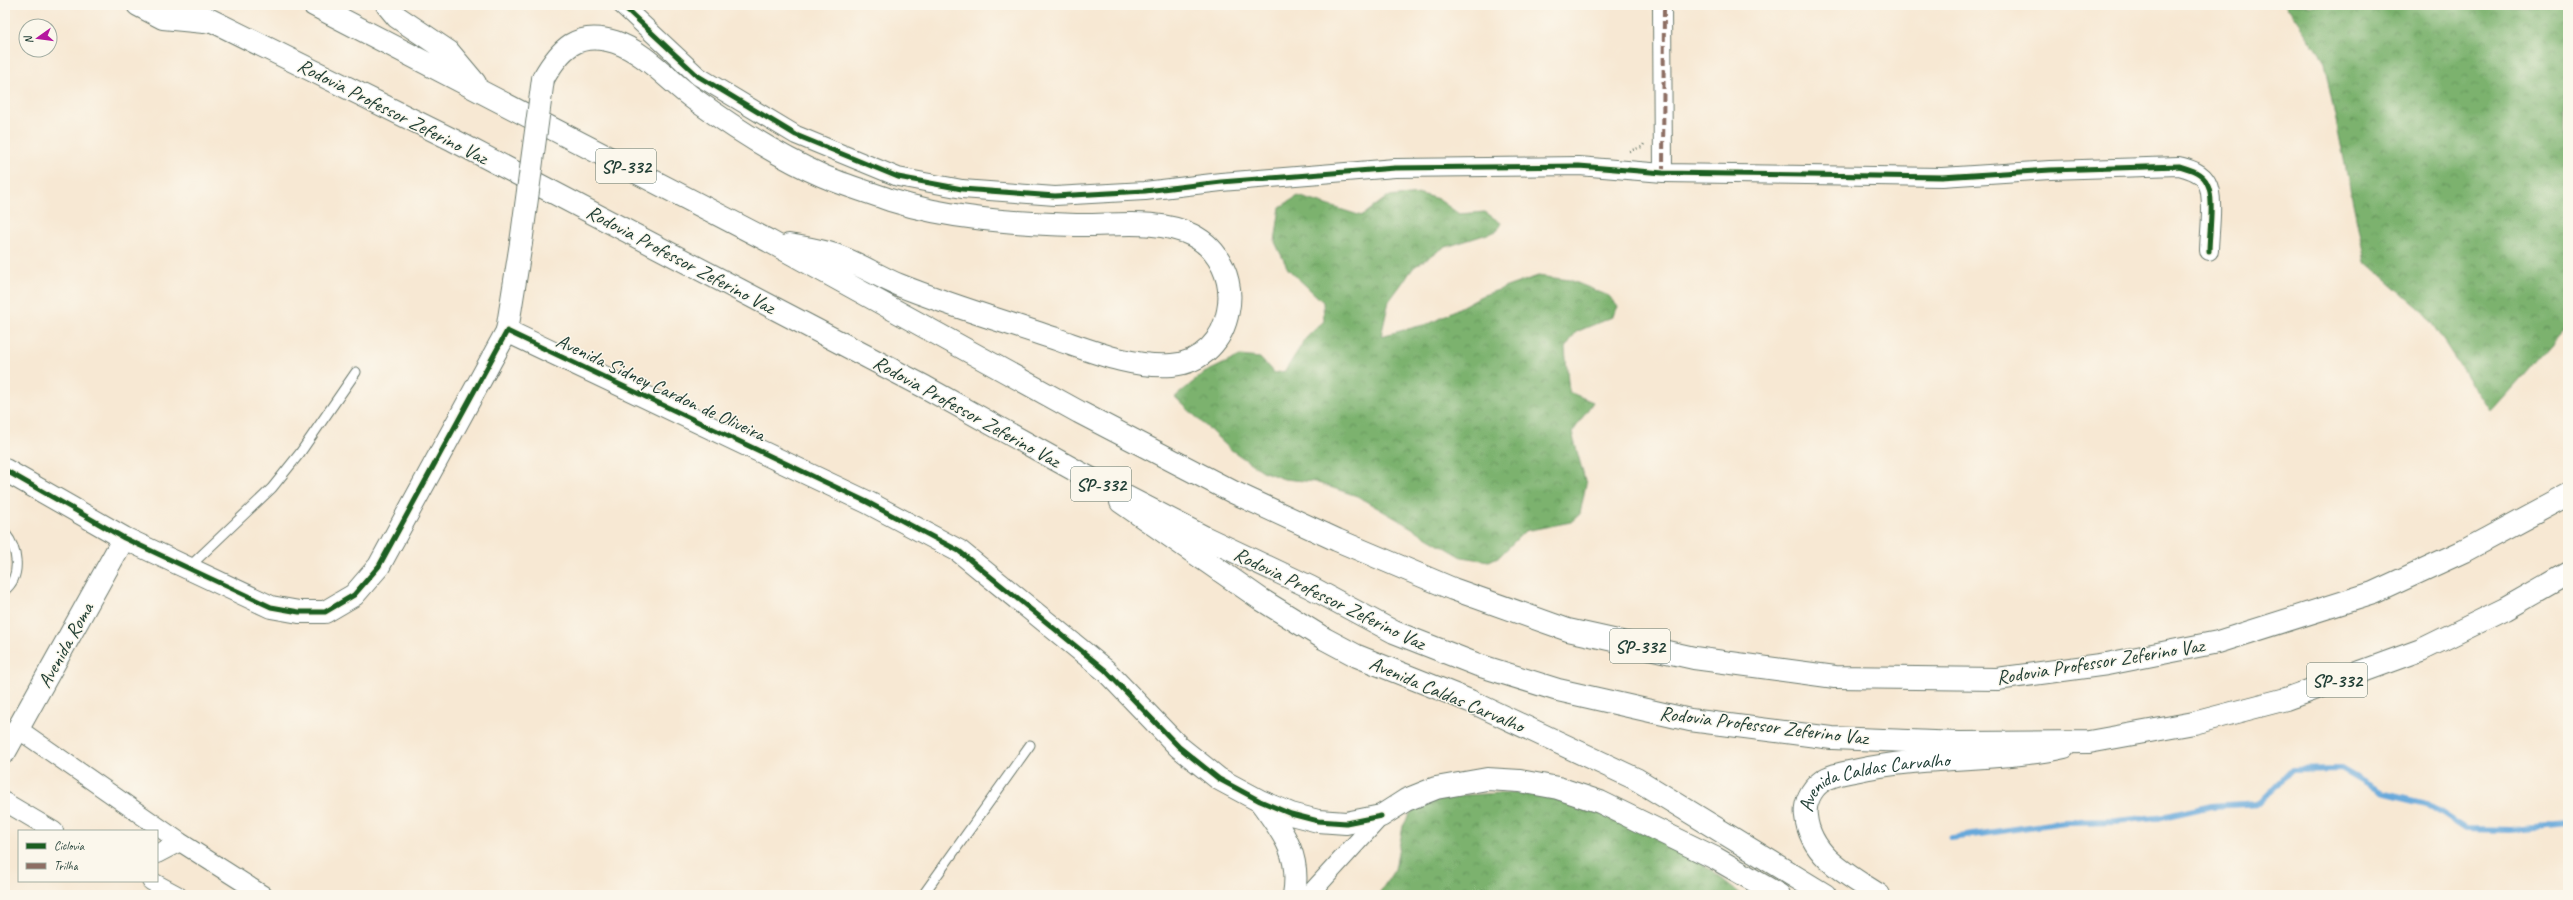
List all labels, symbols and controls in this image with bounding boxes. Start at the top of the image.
north arrow [18,18,58,58]
text: N [20,33,36,45]
street label: Rodovia Professor Zeferino Vaz [294,53,493,171]
road number: SP-332 [596,149,656,183]
street label: Rodovia Professor Zeferino Vaz [582,199,781,321]
street label: Avenida Sidney Cardon de Oliveira [552,328,771,448]
street label: Rodovia Professor Zeferino Vaz [869,350,1066,474]
road number: SP-332 [1071,467,1131,501]
street label: Rodovia Professor Zeferino Vaz [1230,541,1431,656]
street label: Avenida Roma [32,597,100,692]
road number: SP-332 [1610,629,1670,663]
street label: Rodovia Professor Zeferino Vaz [1994,632,2207,690]
street label: Avenida Caldas Carvalho [1366,651,1530,739]
road number: SP-332 [2307,663,2367,697]
street label: Rodovia Professor Zeferino Vaz [1658,700,1871,751]
street label: Avenida Caldas Carvalho [1793,747,1952,814]
legend [18,830,158,882]
text: Ciclovia [54,838,85,854]
text: Trilha [54,858,79,874]

